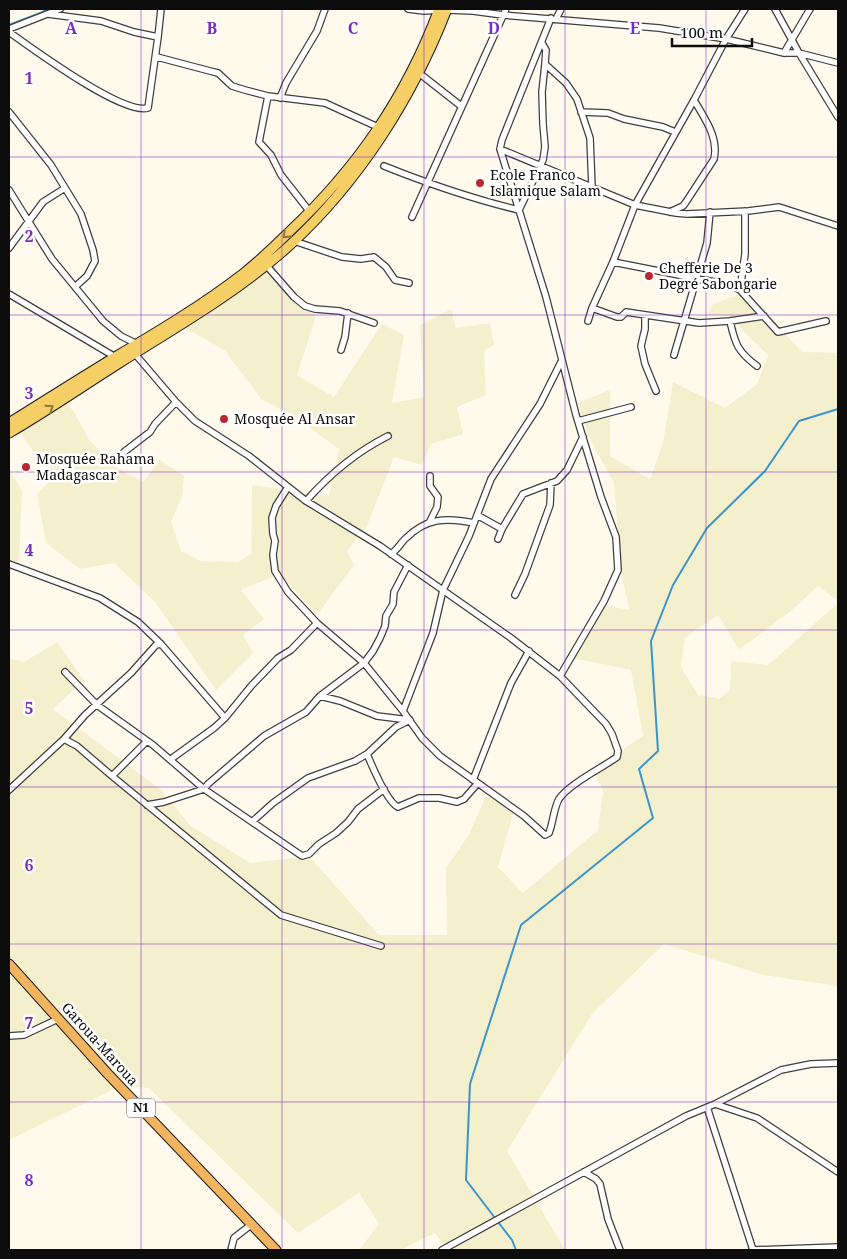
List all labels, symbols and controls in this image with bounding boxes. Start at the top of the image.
scale bar [672,15,752,47]
text: A [65,17,78,39]
text: B [207,17,218,39]
text: C [348,17,359,39]
text: D [488,17,500,39]
text: E [630,17,640,39]
text: 100 m [680,22,723,42]
text: 1 [24,67,34,89]
place label: Ecole Franco Islamique Salam [490,165,601,200]
marker: Ecole Franco Islamique Salam [474,177,486,189]
text: 2 [24,225,34,247]
one-way arrow [283,229,292,238]
place label: Chefferie De 3 Degré Sabongarie [659,258,777,293]
marker: Chefferie De 3 Degré Sabongarie [643,270,655,282]
text: 3 [24,382,34,404]
one-way arrow [45,404,54,414]
place label: Mosquée Al Ansar [234,409,356,428]
marker: Mosquée Al Ansar [218,413,230,425]
place label: Mosquée Rahama Madagascar [36,449,155,484]
marker: Mosquée Rahama Madagascar [20,461,32,473]
text: 4 [24,539,34,561]
text: 5 [24,697,34,719]
text: 6 [24,854,34,876]
street label: Garoua-Maroua [58,998,143,1090]
text: 7 [24,1012,34,1034]
road number: N1 [127,1098,155,1118]
text: 8 [24,1169,34,1191]

